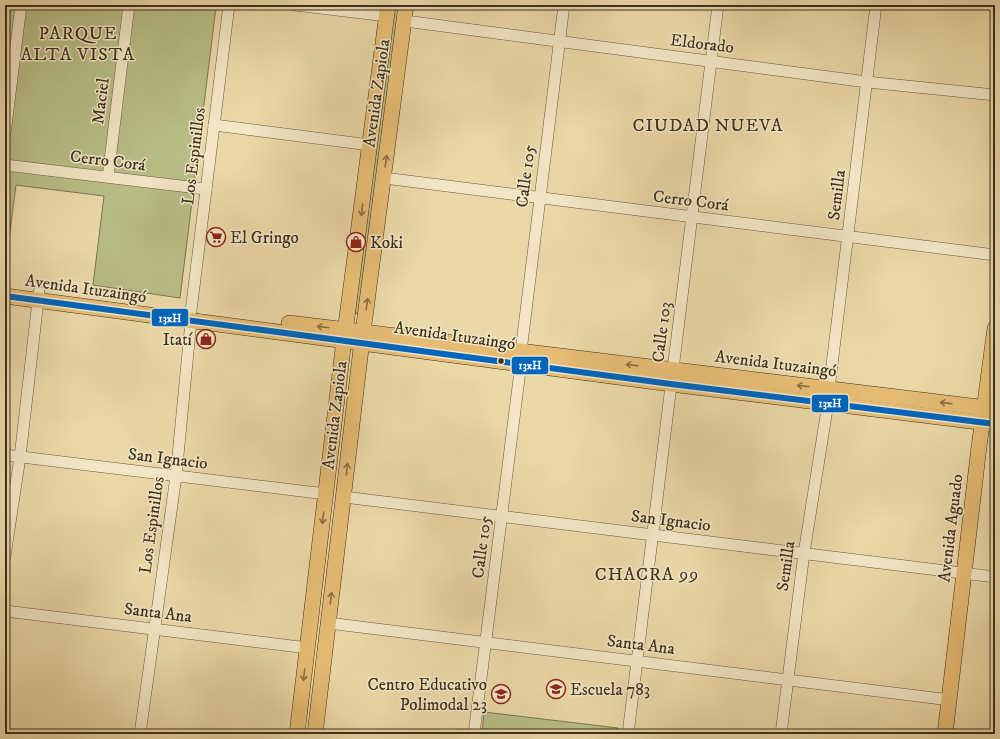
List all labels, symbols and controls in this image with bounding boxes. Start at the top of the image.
district label: PARQUE ALTA VISTA [21,23,135,66]
street label: Eldorado [669,29,735,59]
street label: Avenida Zapiola [359,37,396,149]
street label: Maciel [87,77,115,126]
street label: Los Espinillos [177,106,211,206]
district label: CIUDAD NUEVA [633,115,783,137]
street label: Calle 105 [511,143,541,209]
street label: Cerro Corá [69,145,148,177]
one-way arrow [382,155,390,168]
street label: Semilla [823,168,851,222]
street label: Cerro Corá [652,185,731,217]
one-way arrow [358,203,366,216]
supermarket icon: El Gringo [205,226,227,248]
place label: El Gringo [230,227,299,249]
shop icon: Koki [345,231,367,253]
place label: Koki [370,232,403,254]
street label: Avenida Ituzaingó [24,270,148,308]
one-way arrow [363,298,371,311]
street label: Calle 103 [647,300,677,364]
line badge: 13xH [151,308,189,327]
text: 13xH [159,312,182,326]
street label: Avenida Ituzaingó [393,317,517,355]
one-way arrow [317,323,330,331]
shop icon: Itatí [195,328,217,350]
place label: Itatí [163,329,194,351]
street label: Avenida Ituzaingó [714,346,838,382]
unlabelled marker [496,356,506,366]
line badge: 13xH [511,356,549,375]
street label: Avenida Zapiola [317,359,353,471]
text: 13xH [519,359,542,373]
one-way arrow [626,361,639,369]
one-way arrow [797,382,810,389]
line badge: 13xH [811,394,849,413]
text: 13xH [819,397,842,411]
one-way arrow [940,399,953,407]
street label: San Ignacio [127,443,209,475]
one-way arrow [343,463,351,476]
street label: Avenida Aguado [933,473,969,583]
street label: Los Espinillos [134,475,170,575]
street label: San Ignacio [630,505,712,537]
one-way arrow [320,511,327,524]
street label: Calle 105 [467,514,497,580]
street label: Semilla [772,539,801,593]
district label: CHACRA 99 [595,564,699,586]
one-way arrow [328,592,335,605]
street label: Santa Ana [123,598,194,628]
street label: Santa Ana [606,630,677,660]
one-way arrow [301,668,308,681]
place label: Centro Educativo Polimodal 23 [367,674,487,716]
school or university icon: Escuela 783 [545,678,567,700]
place label: Escuela 783 [570,679,650,701]
school or university icon: Centro Educativo Polimodal 23 [490,683,512,705]

